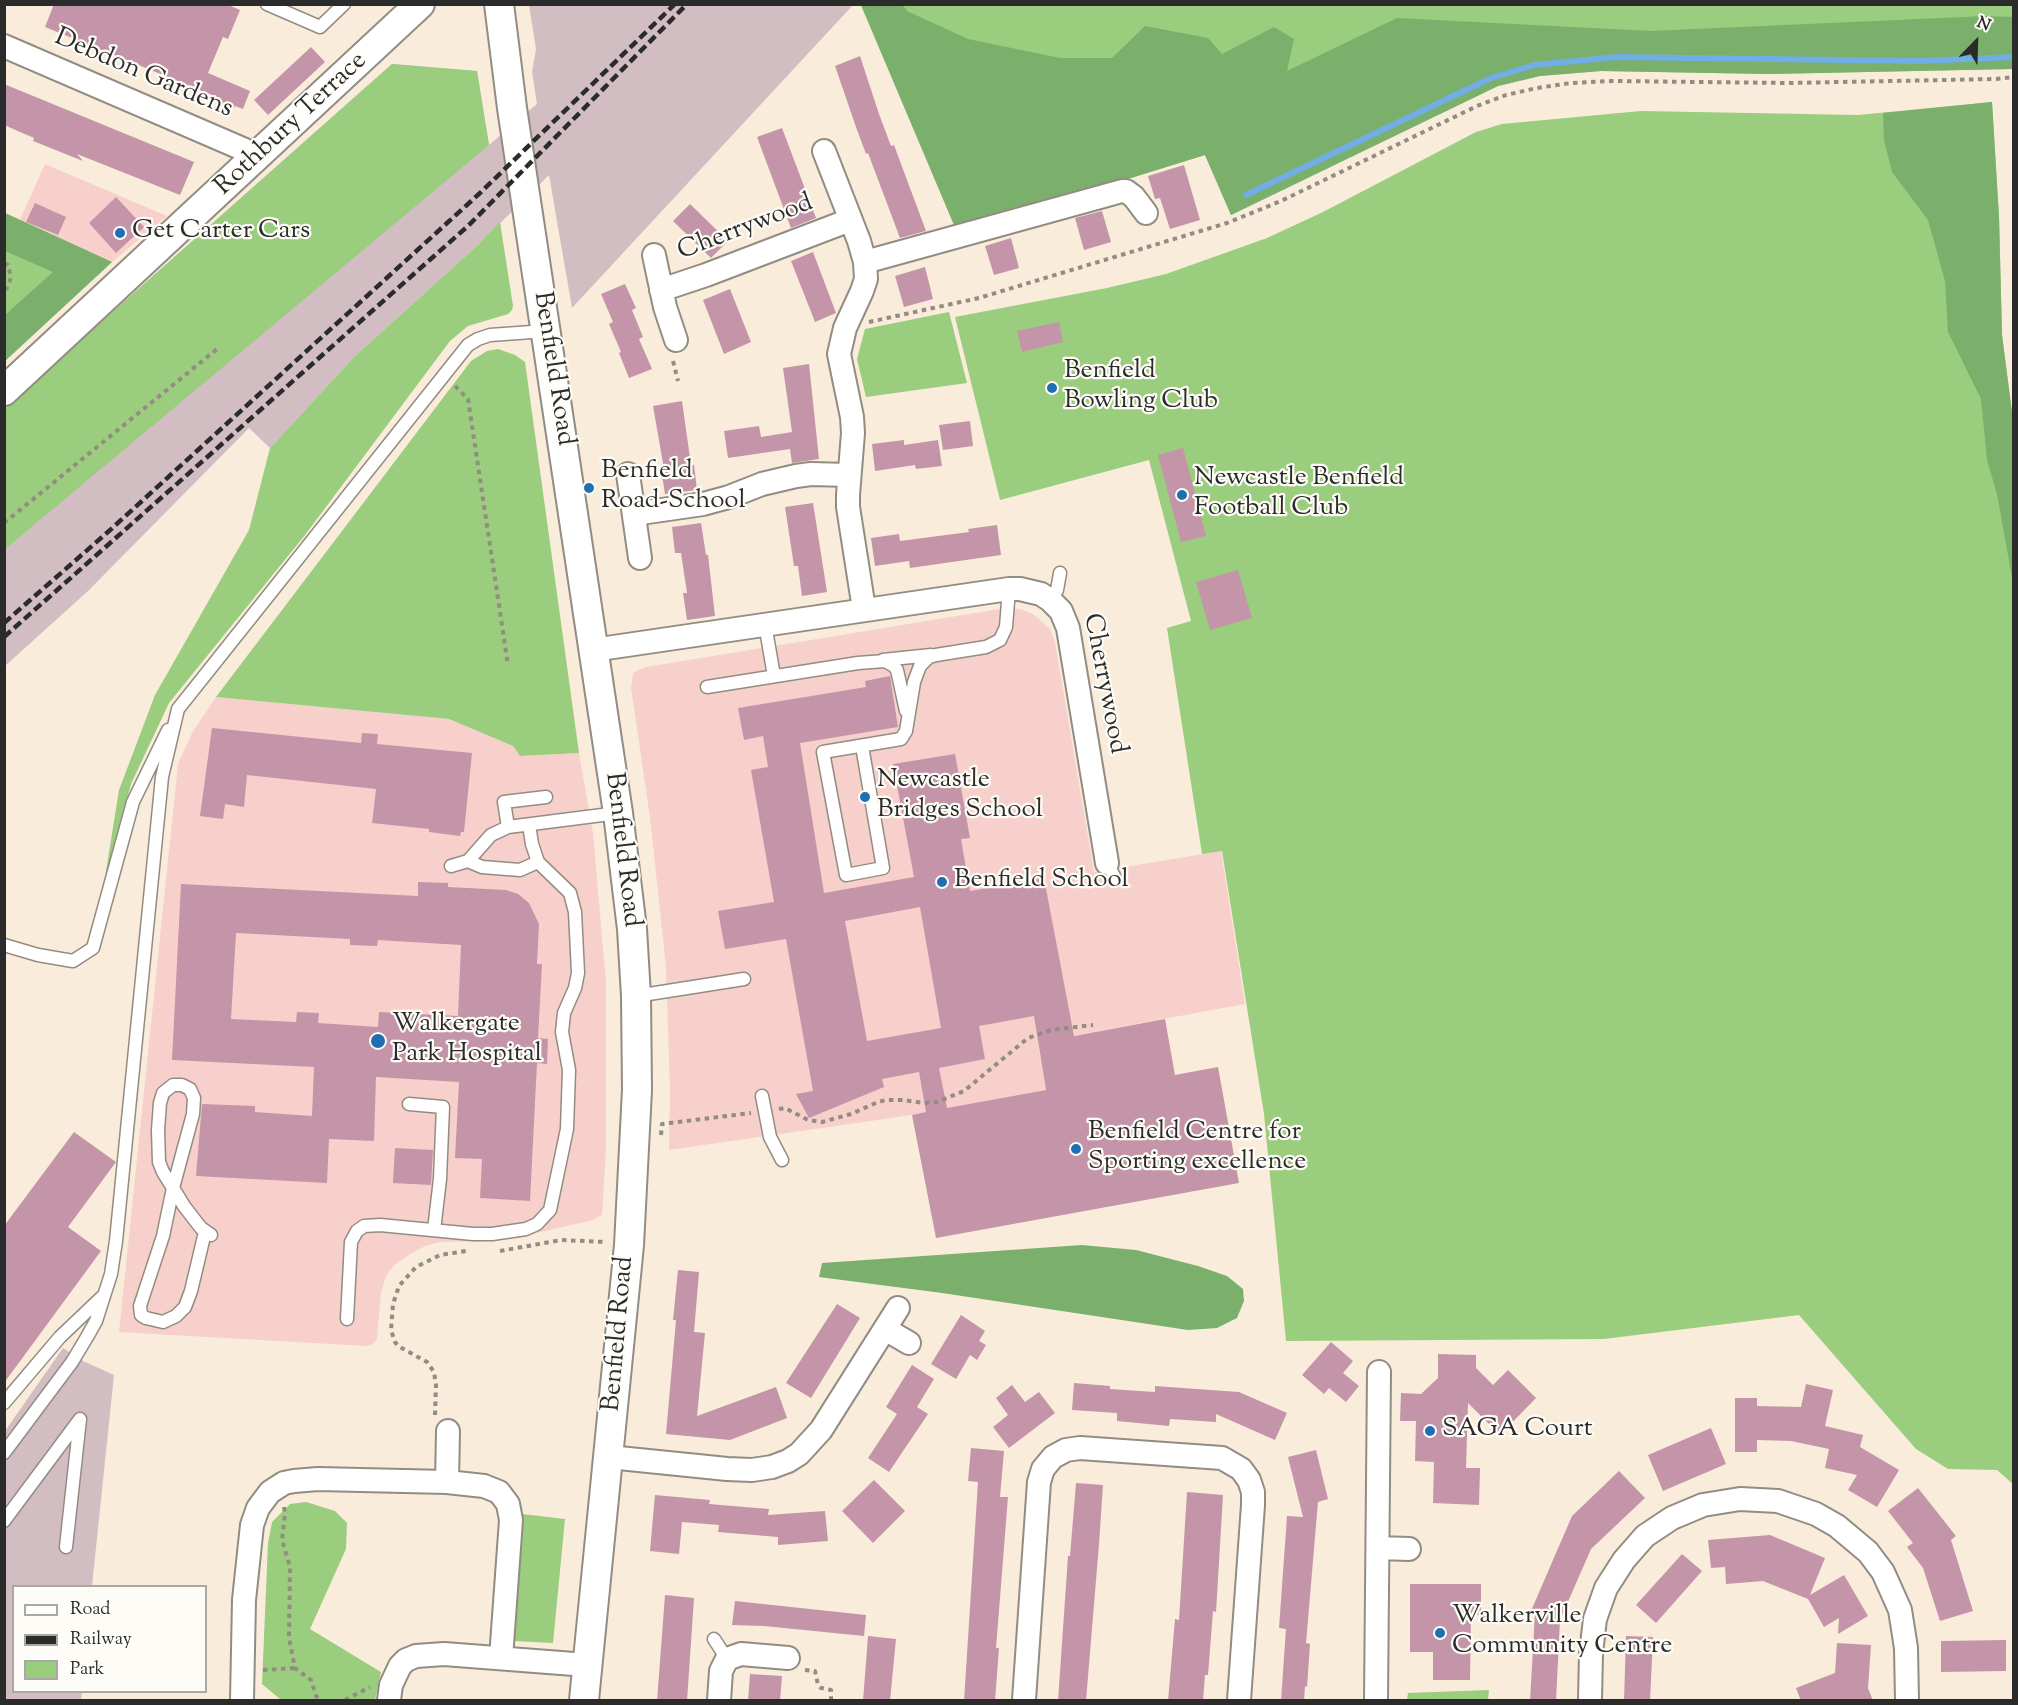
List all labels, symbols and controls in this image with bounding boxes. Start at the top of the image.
north arrow [1946,12,2006,72]
text: N [1973,12,1994,38]
street label: Debdon Gardens [49,23,237,127]
street label: Rothbury Terrace [210,47,374,203]
street label: Cherrywood [674,189,818,269]
place label: Get Carter Cars [132,217,310,249]
marker: Get Carter Cars [113,226,127,240]
street label: Benfield Road [524,290,580,448]
place label: Benfield Bowling Club [1064,357,1218,418]
marker: Benfield Bowling Club [1045,381,1059,395]
place label: Benfield Road-School [601,457,746,518]
place label: Newcastle Benfield Football Club [1194,464,1404,526]
marker: Benfield Road-School [582,481,596,495]
marker: Newcastle Benfield Football Club [1175,488,1189,502]
street label: Cherrywood [1074,611,1132,757]
place label: Newcastle Bridges School [877,766,1043,828]
street label: Benfield Road [596,771,646,929]
marker: Newcastle Bridges School [858,790,872,804]
place label: Benfield School [954,866,1129,898]
marker: Benfield School [935,875,949,889]
place label: Walkergate Park Hospital [392,1010,542,1072]
marker: Walkergate Park Hospital [369,1032,387,1050]
place label: Benfield Centre for Sporting excellence [1088,1118,1306,1180]
marker: Benfield Centre for Sporting excellence [1069,1142,1083,1156]
street label: Benfield Road [598,1255,642,1413]
place label: SAGA Court [1442,1415,1593,1447]
marker: SAGA Court [1423,1424,1437,1438]
legend [12,1585,207,1693]
text: Road [70,1597,110,1623]
place label: Walkerville Community Centre [1452,1602,1672,1664]
marker: Walkerville Community Centre [1433,1626,1447,1640]
text: Railway [70,1627,132,1653]
text: Park [70,1657,104,1683]

